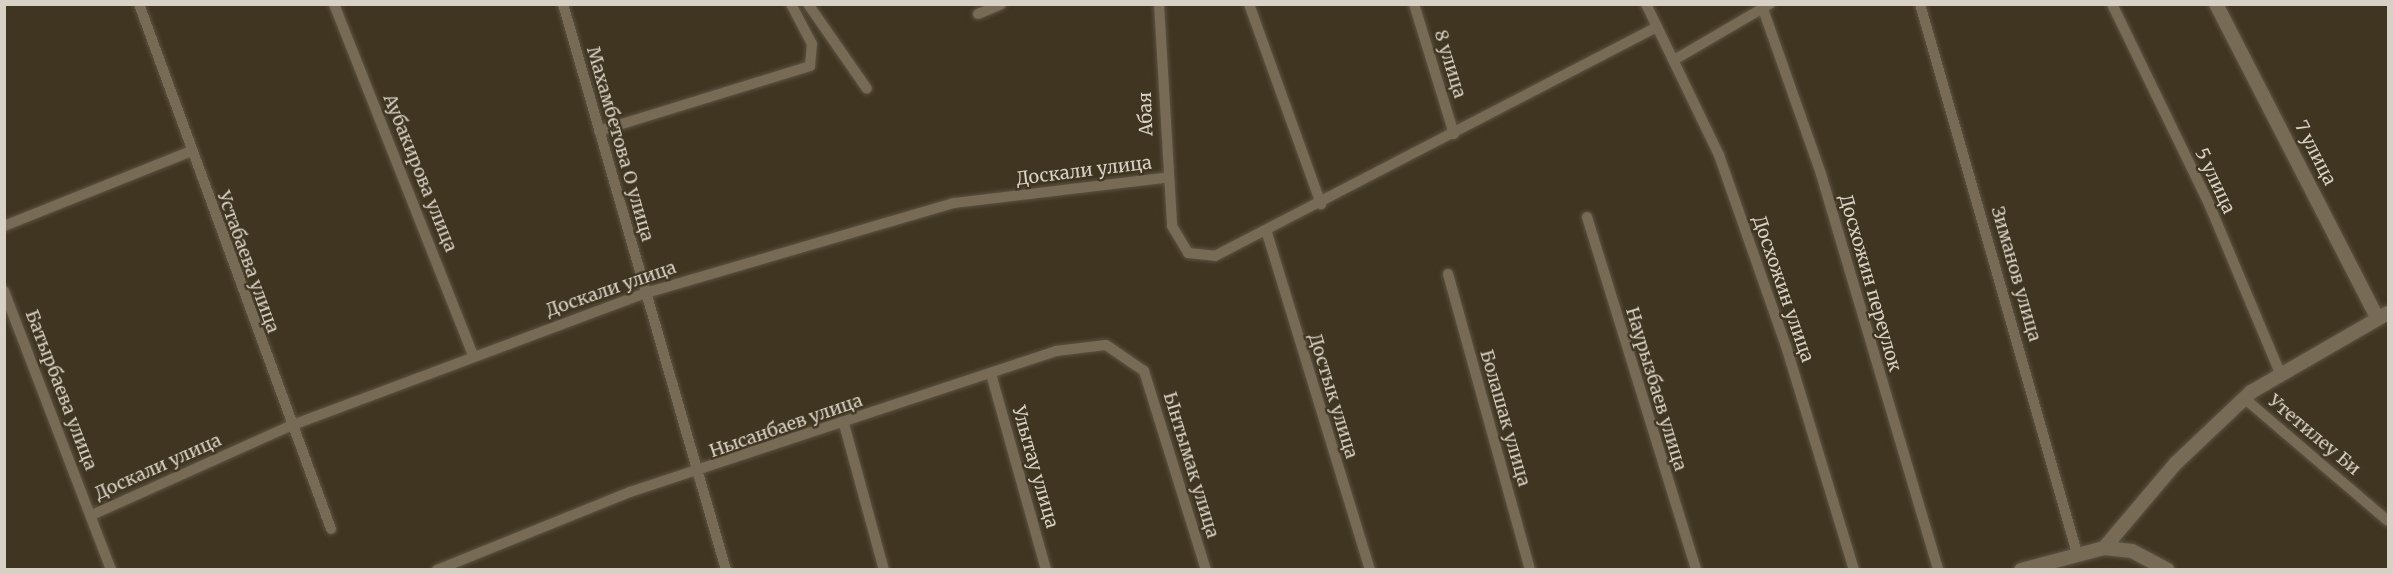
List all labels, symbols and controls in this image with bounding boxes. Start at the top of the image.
street label: 8 улица [1429,27,1471,101]
street label: Махамбетова О улица [582,44,658,244]
street label: Аубакирова улица [378,91,462,255]
street label: Абая [1134,92,1158,136]
street label: 7 улица [2290,117,2340,189]
street label: 5 улица [2190,145,2240,217]
street label: Доскали улица [1015,152,1153,190]
street label: Устабаева улица [212,188,284,336]
street label: Досхожин переулок [1834,192,1906,374]
street label: Зиманов улица [1986,204,2046,344]
street label: Досхожин улица [1748,213,1818,365]
street label: Доскали улица [543,257,679,321]
street label: Наурызбаев улица [1621,305,1691,473]
street label: Батырбаева улица [20,307,102,473]
street label: Достык улица [1304,331,1362,461]
street label: Болашак улица [1475,347,1535,489]
street label: Ынтымак улица [1159,389,1223,541]
street label: Нысанбаев улица [707,390,865,462]
street label: Утетилеу Би [2263,390,2365,480]
street label: Улытау улица [1007,403,1063,531]
street label: Доскали улица [91,429,225,505]

